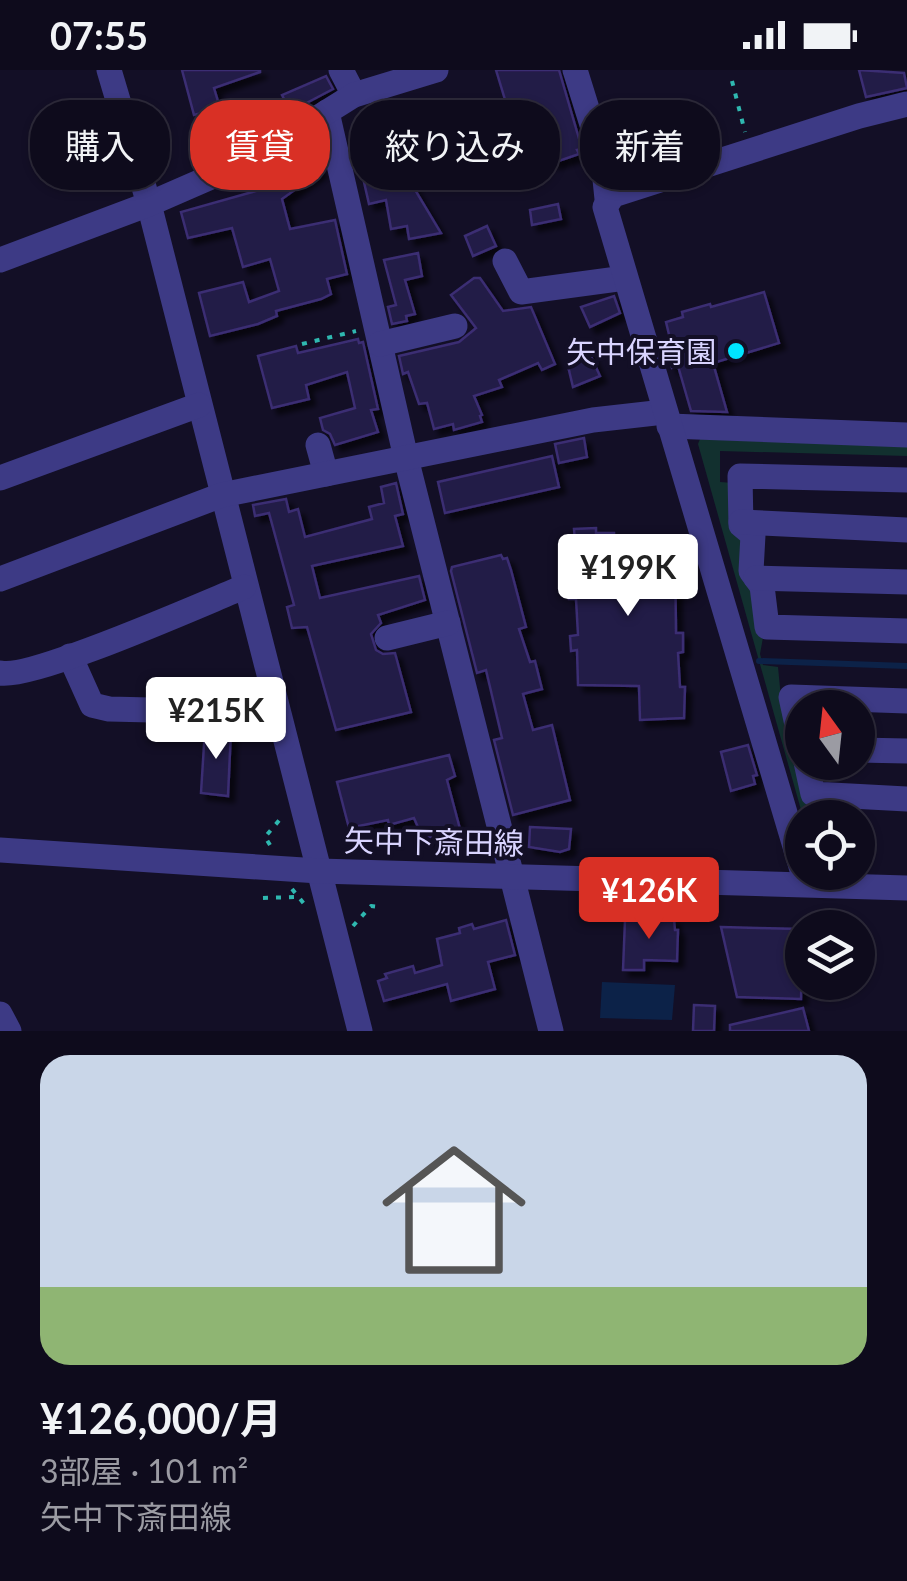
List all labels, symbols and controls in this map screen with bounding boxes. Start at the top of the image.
text: 07:55 [50,12,148,58]
chip: 購入 [30,100,170,190]
chip: 賃貸 [190,100,330,190]
chip: 絞り込み [350,100,560,190]
chip: 新着 [580,100,720,190]
place label: 矢中保育園 [566,333,716,369]
marker: 矢中保育園 [725,340,747,362]
pin: ¥199K [558,534,698,619]
text: ¥199K [580,547,676,586]
pin: ¥215K [146,677,286,762]
text: ¥215K [168,690,264,729]
north arrow [785,690,875,780]
map controls [785,690,875,1000]
button: locate [785,800,875,890]
street label: 矢中下斎田線 [344,821,524,861]
pin: ¥126K [579,857,719,942]
text: ¥126K [601,870,697,909]
button: layers [785,910,875,1000]
icon: home [364,1120,544,1300]
text: ¥126,000/月 [40,1393,282,1443]
text: 3部屋 · 101 m² [40,1451,248,1490]
text: 矢中下斎田線 [40,1497,232,1536]

